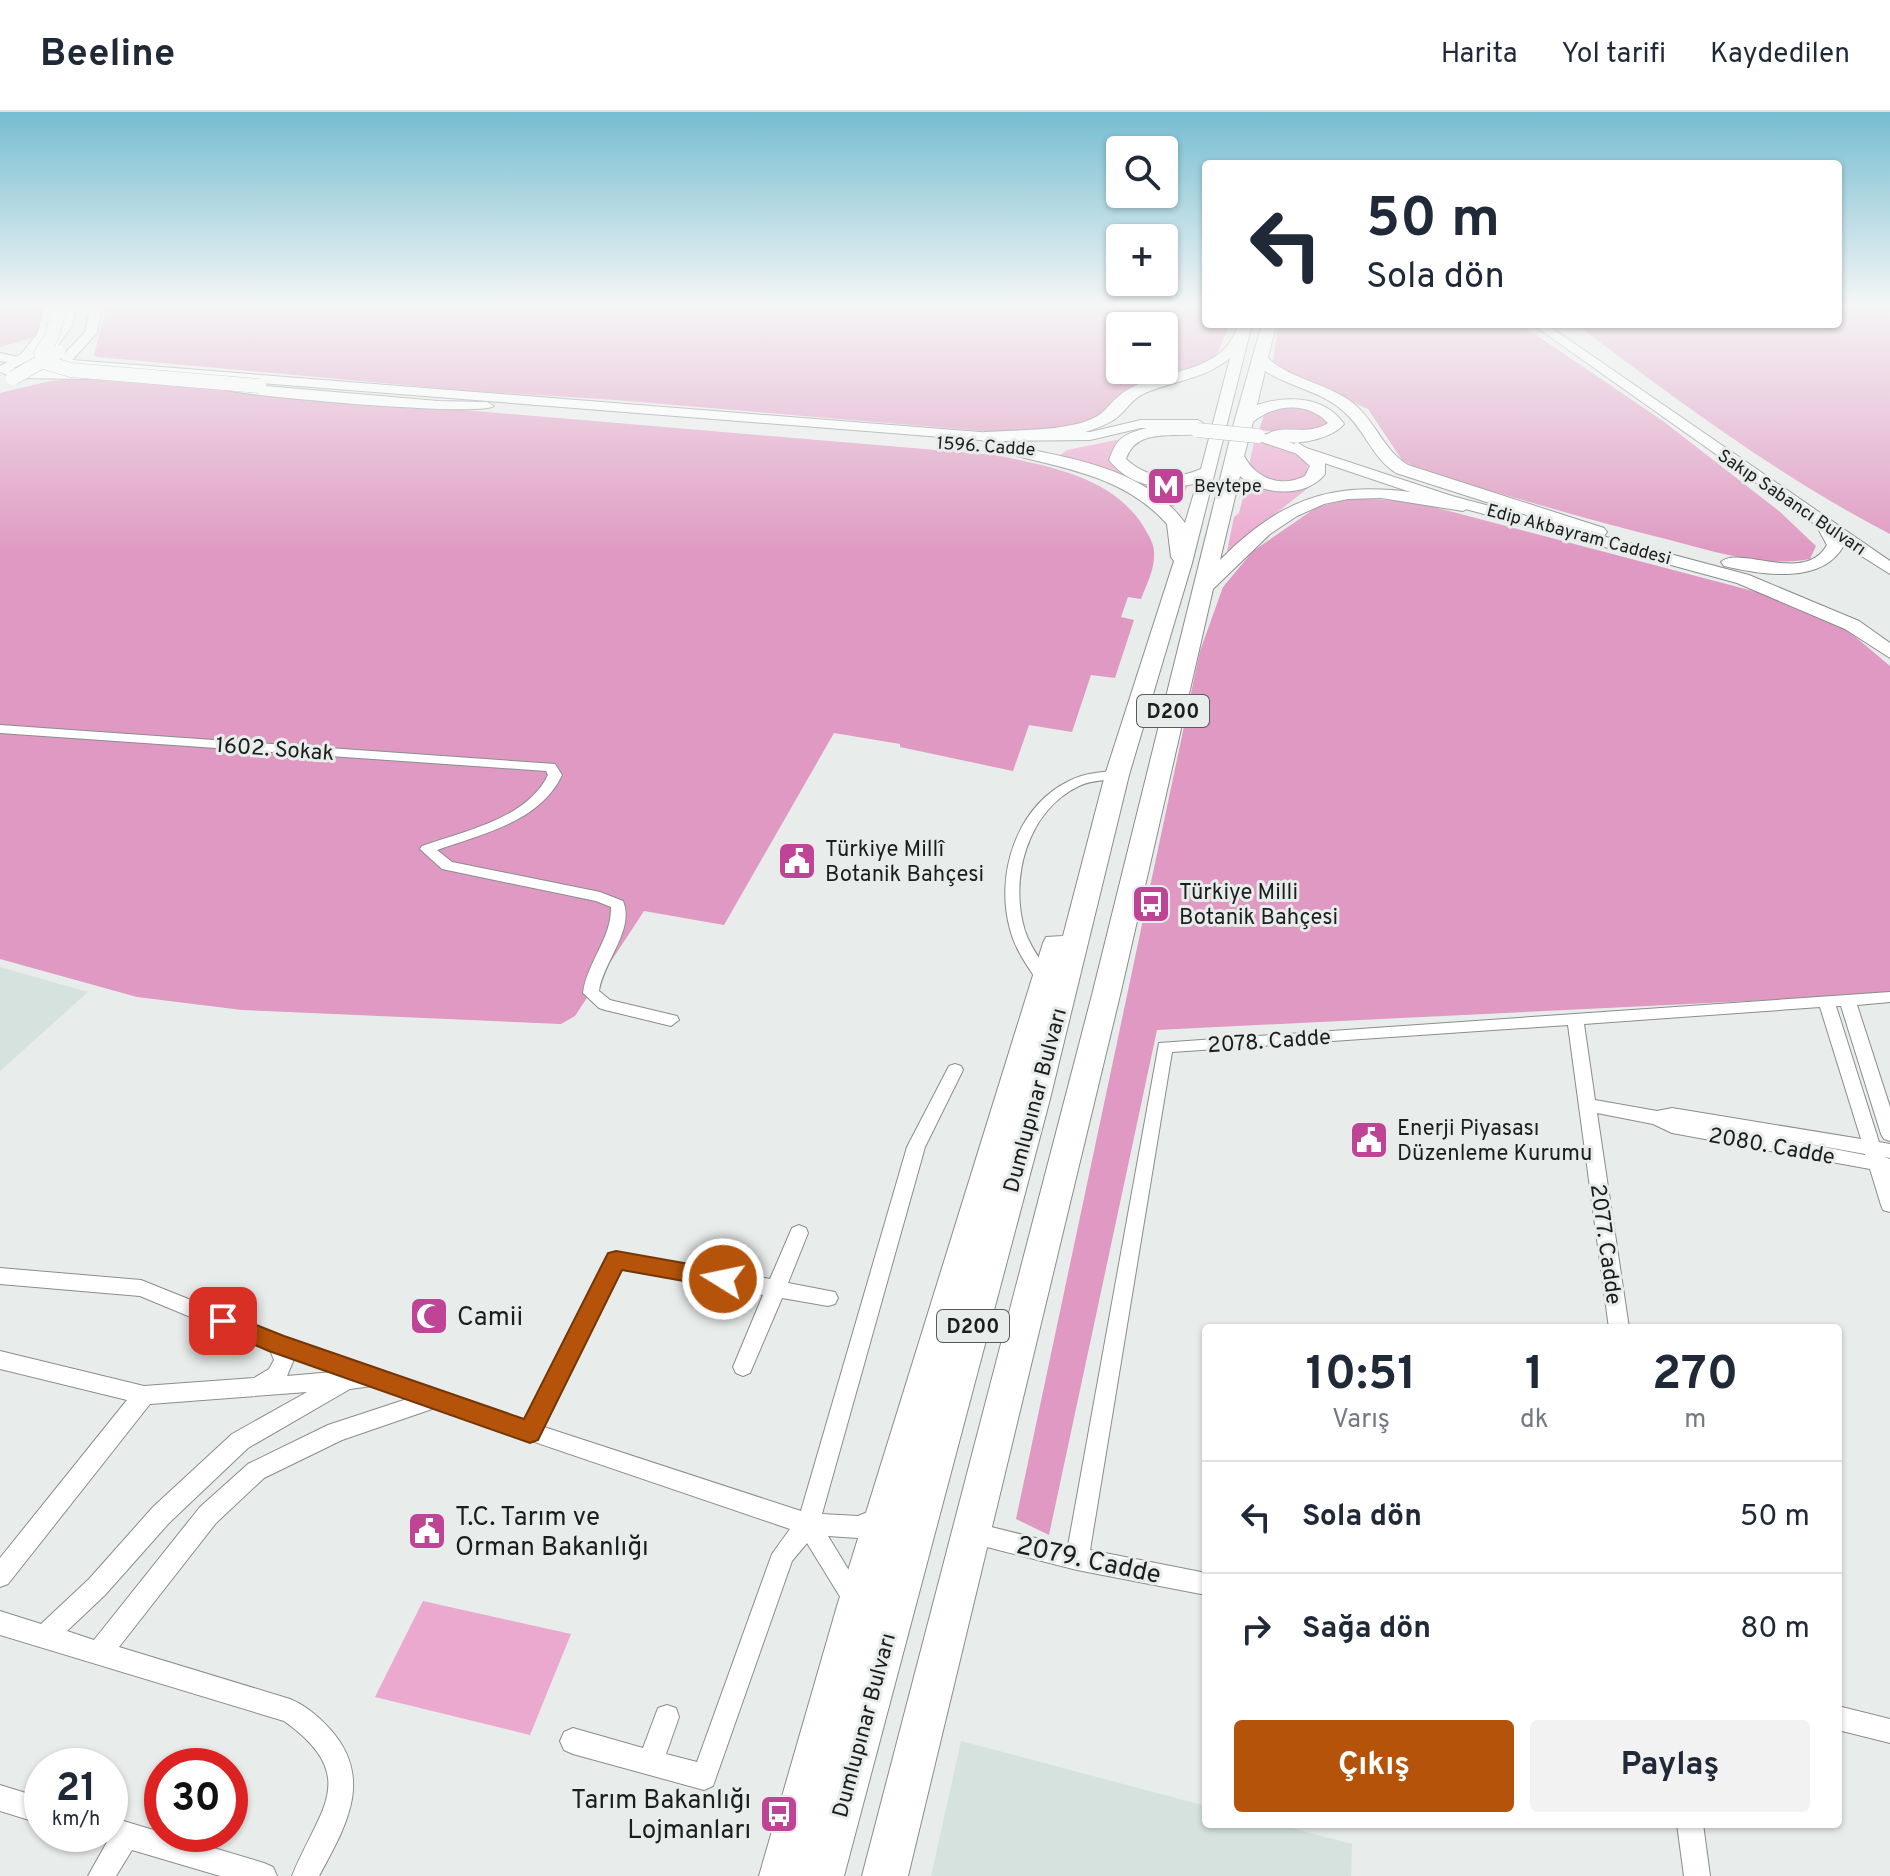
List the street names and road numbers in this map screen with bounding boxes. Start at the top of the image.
street label: 1596. Cadde [936,433,1036,462]
street label: Sakıp Sabancı Bulvarı [1712,445,1870,562]
street label: Edip Akbayram Caddesi [1484,500,1673,571]
road number: D200 [1137,695,1209,727]
street label: 1602. Sokak [215,733,335,768]
street label: Dumlupınar Bulvarı [999,1005,1074,1196]
street label: 2078. Cadde [1206,1025,1332,1060]
street label: 2080. Cadde [1706,1123,1837,1172]
street label: 2077. Cadde [1583,1182,1626,1306]
road number: D200 [937,1310,1009,1342]
street label: 2079. Cadde [1013,1530,1164,1593]
street label: Dumlupınar Bulvarı [828,1630,903,1821]

